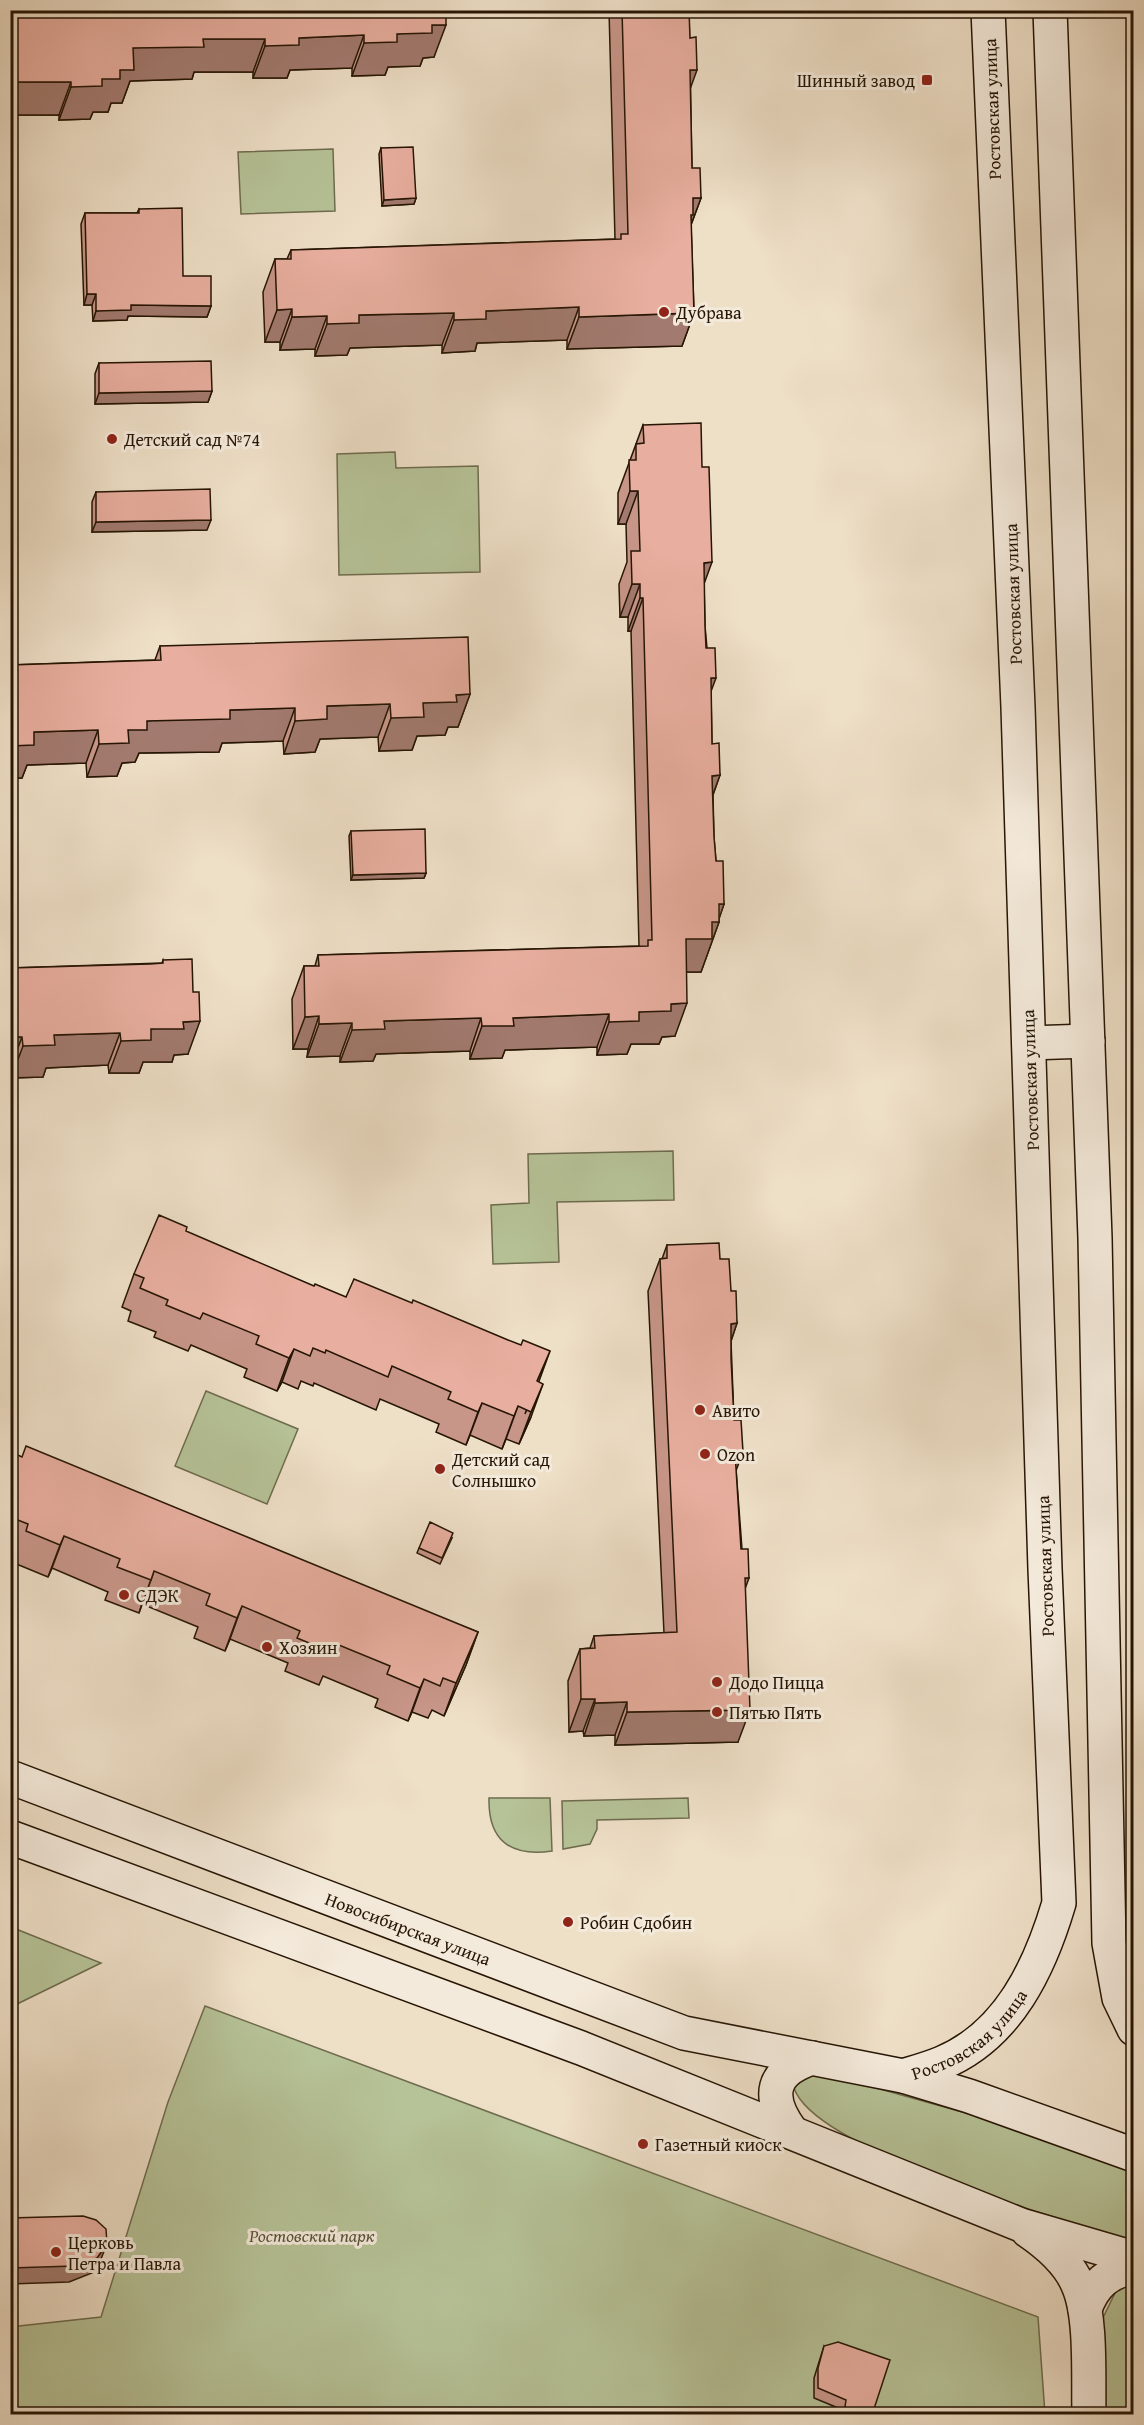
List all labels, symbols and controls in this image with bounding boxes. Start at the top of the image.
street label: Ростовская улица [976,38,1008,180]
place label: Шинный завод [797,67,915,94]
marker: Шинный завод [920,73,934,87]
place label: Дубрава [675,299,742,326]
marker: Дубрава [657,305,671,319]
place label: Детский сад №74 [123,426,260,453]
marker: Детский сад №74 [105,432,119,446]
street label: Ростовская улица [997,523,1029,665]
street label: Ростовская улица [1014,1009,1046,1151]
place label: Авито [712,1397,760,1424]
marker: Авито [693,1403,707,1417]
place label: Ozon [717,1441,755,1468]
place label: Детский сад Солнышко [451,1446,550,1494]
marker: Ozon [698,1447,712,1461]
marker: Детский сад Солнышко [433,1462,447,1476]
street label: Ростовская улица [1029,1495,1061,1637]
place label: СДЭК [136,1582,179,1609]
marker: СДЭК [117,1588,131,1602]
place label: Хозяин [279,1634,337,1661]
marker: Хозяин [260,1640,274,1654]
place label: Додо Пицца [728,1669,824,1696]
marker: Додо Пицца [710,1675,724,1689]
place label: Пятью Пять [729,1699,822,1726]
marker: Пятью Пять [710,1705,724,1719]
street label: Новосибирская улица [322,1885,495,1972]
place label: Робин Сдобин [580,1909,692,1936]
marker: Робин Сдобин [561,1915,575,1929]
street label: Ростовская улица [908,1983,1034,2086]
place label: Газетный киоск [655,2131,782,2158]
marker: Газетный киоск [636,2137,650,2151]
park label: Ростовский парк [248,2222,375,2249]
place label: Церковь Петра и Павла [68,2229,182,2277]
marker: Церковь Петра и Павла [49,2245,63,2259]

